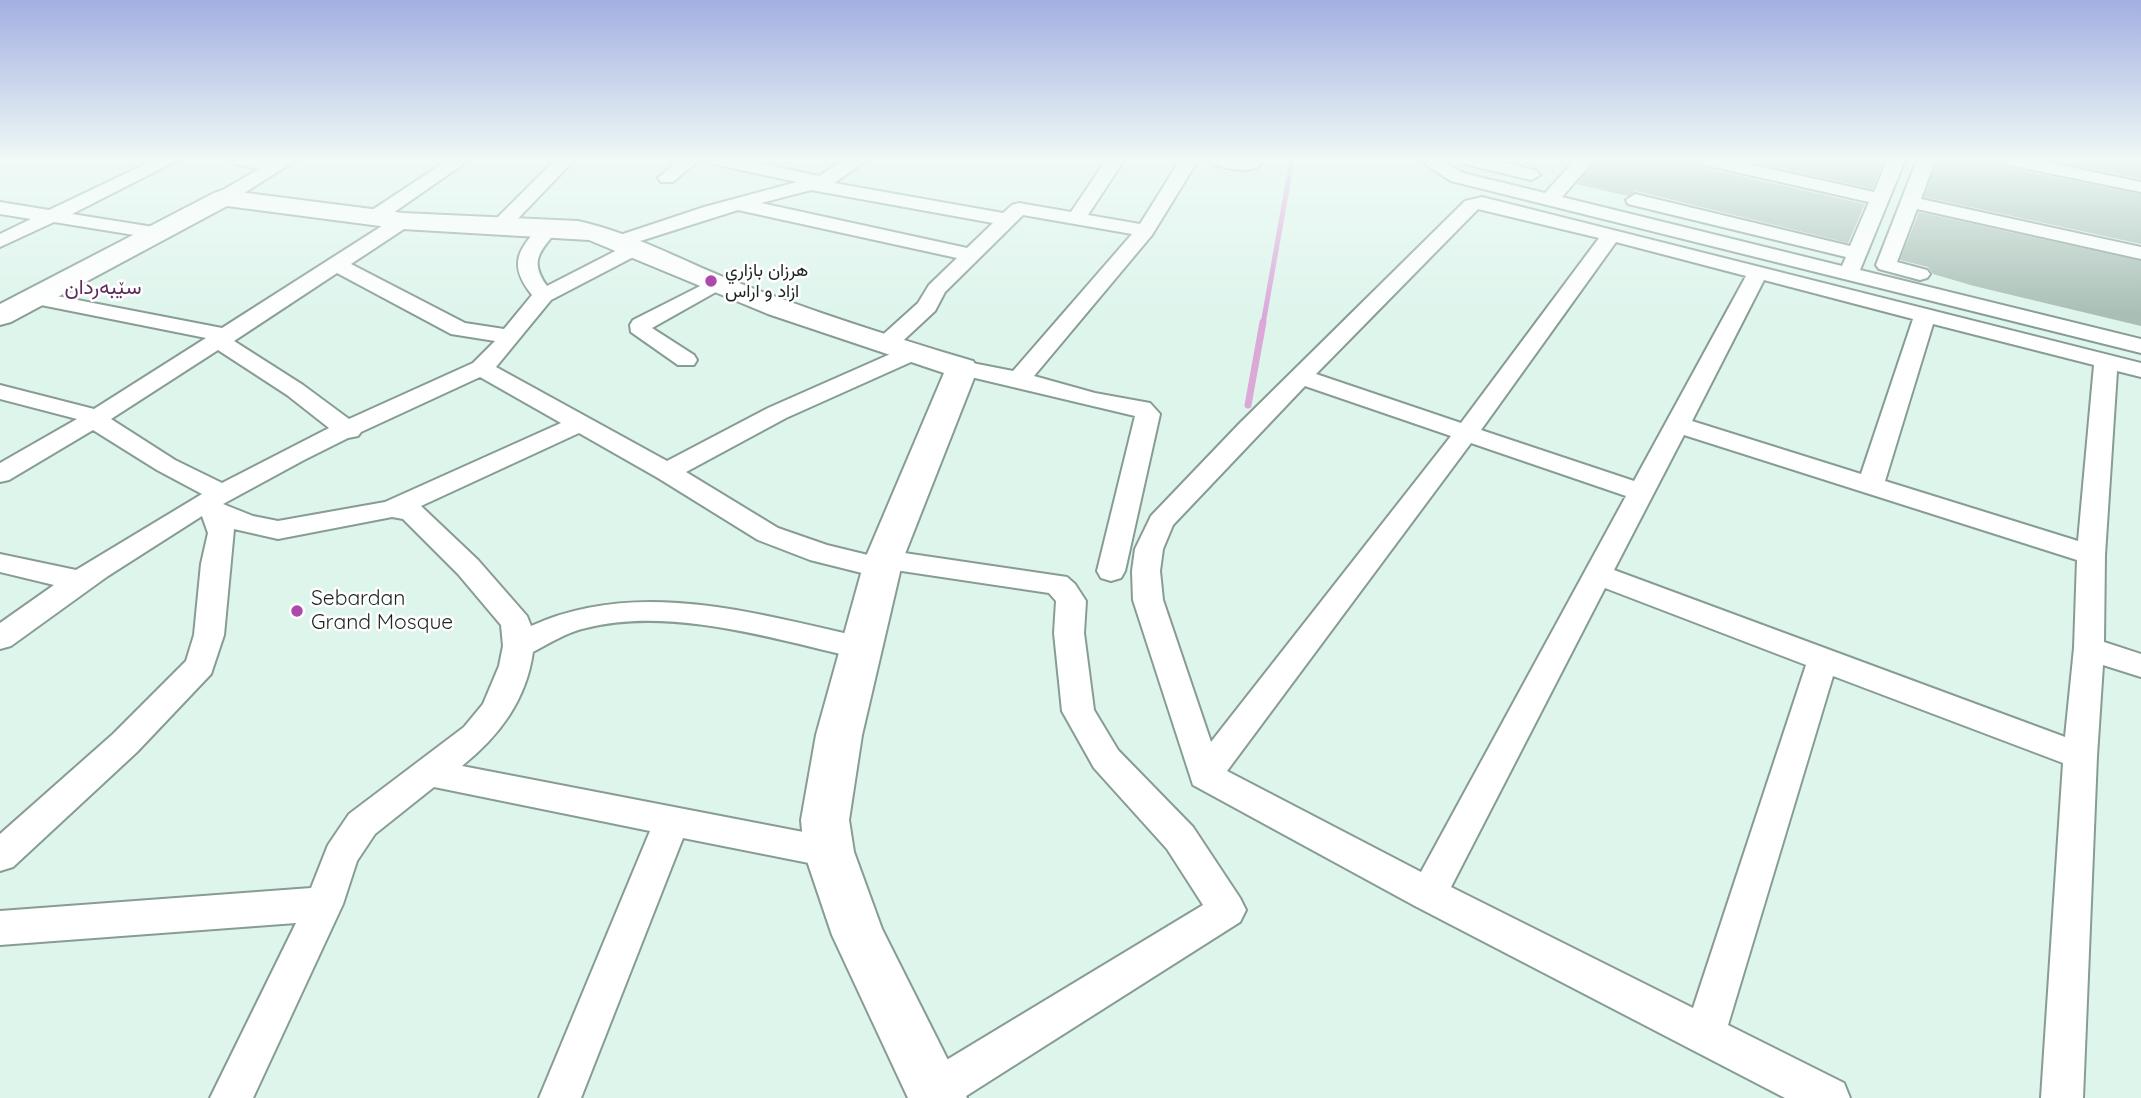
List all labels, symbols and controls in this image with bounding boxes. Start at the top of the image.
place label: هرزان بازاري ازاد و اراس [725,260,808,302]
marker: هرزان بازاري ازاد و اراس [703,273,719,289]
district label: سێبەردان [64,275,142,301]
place label: Sebardan Grand Mosque [311,586,453,636]
marker: Sebardan Grand Mosque [289,603,305,619]

